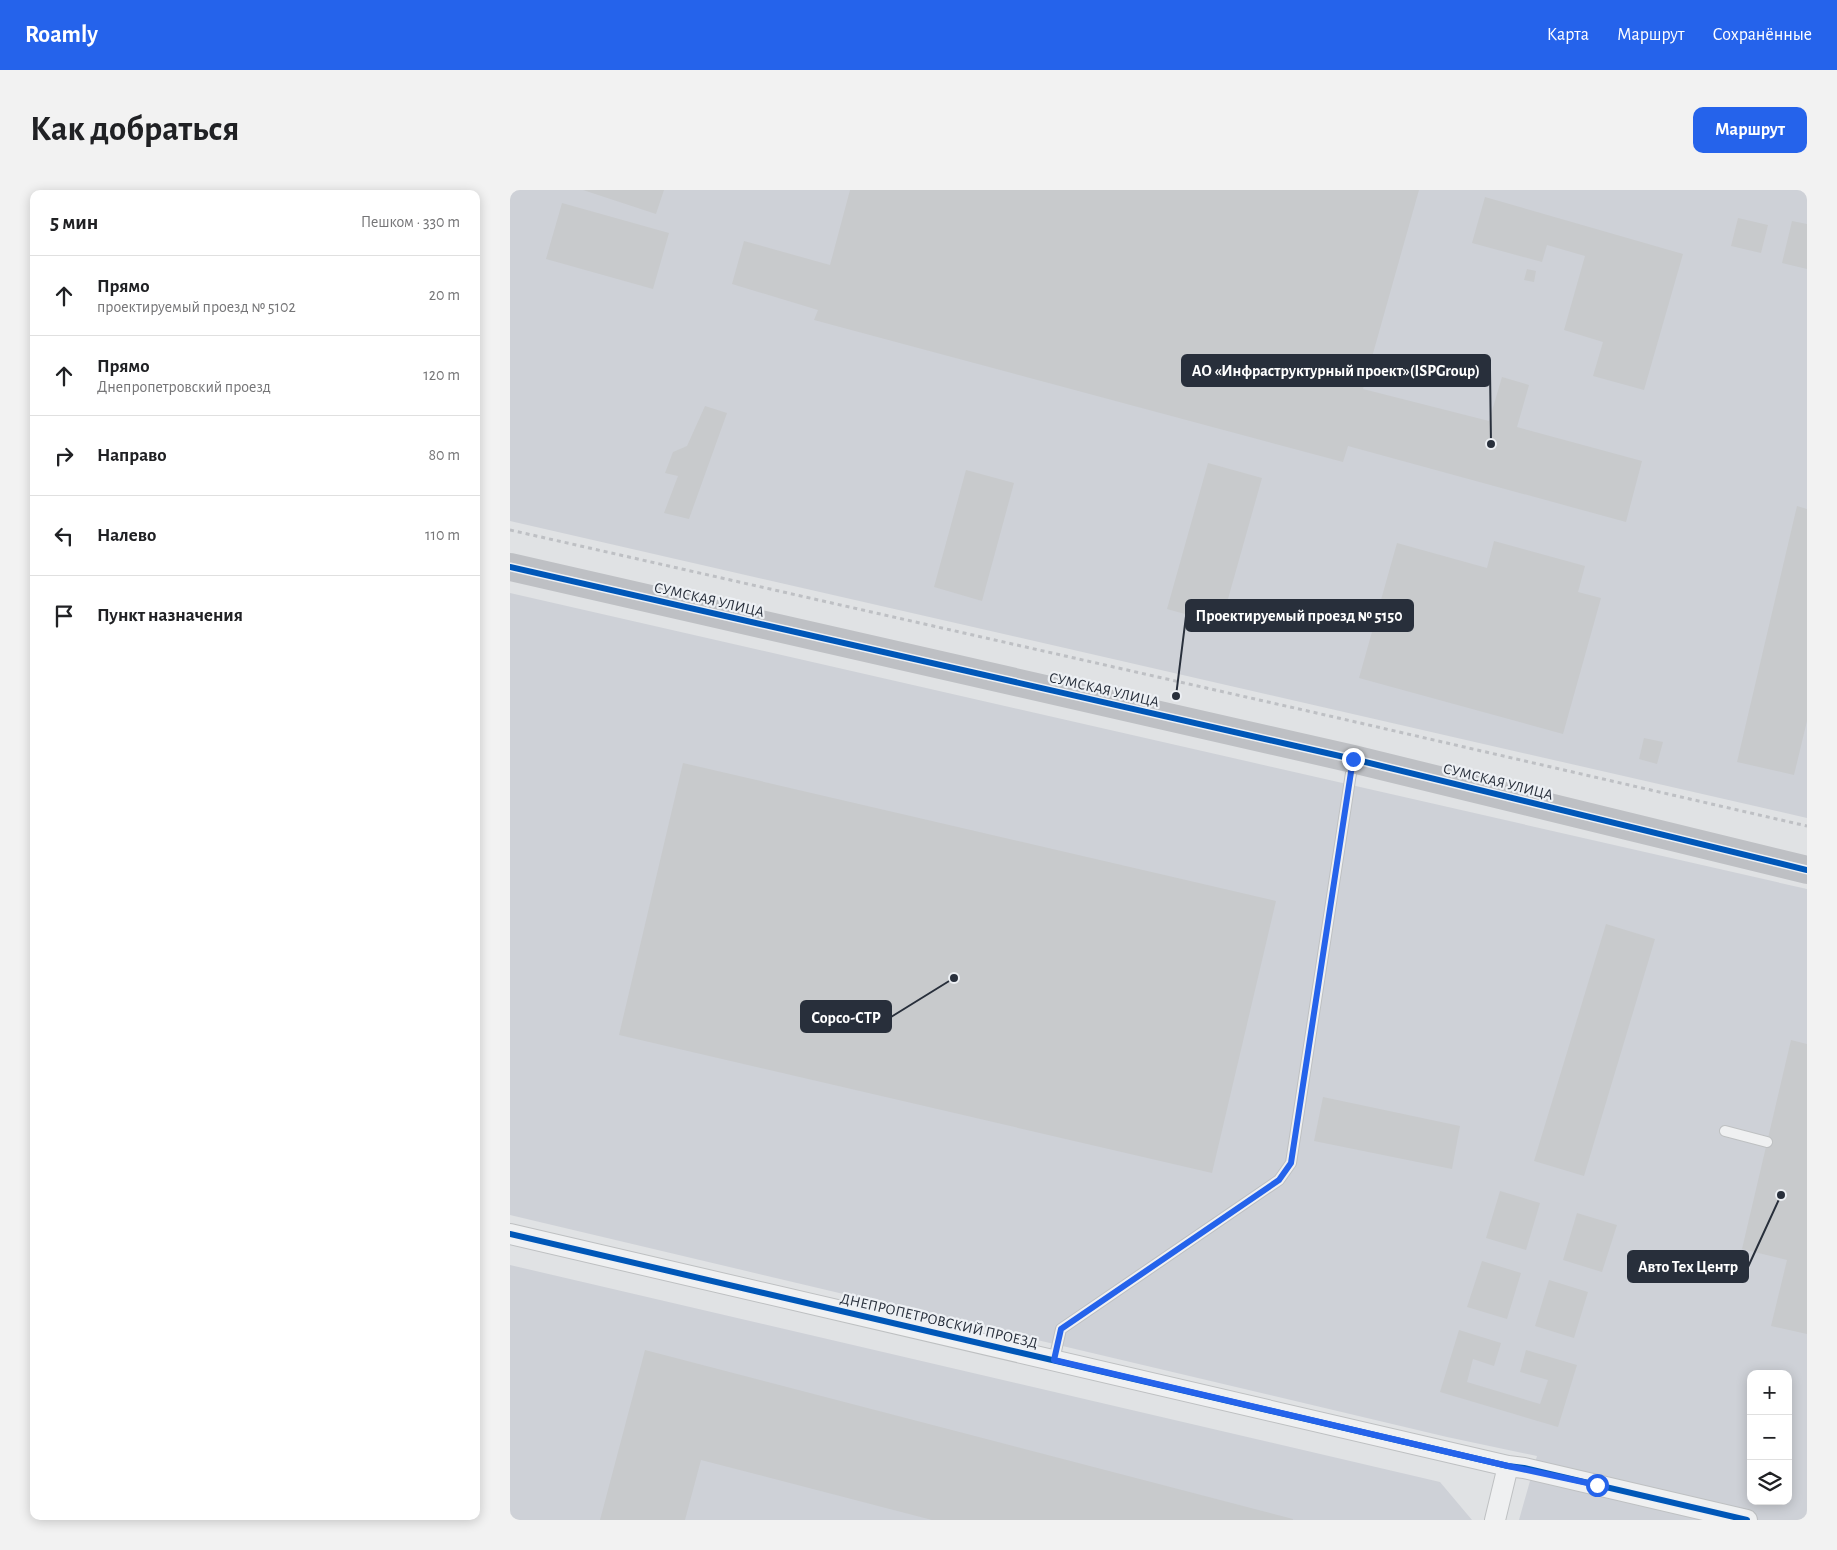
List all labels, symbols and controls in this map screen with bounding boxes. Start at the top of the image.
text: Roamly [25,23,98,47]
text: Карта [1547,26,1589,44]
text: Маршрут [1617,26,1685,44]
text: Сохранённые [1713,26,1812,44]
button: Маршрут [1693,107,1807,153]
text: Как добраться [30,112,239,147]
text: 5 мин [50,212,98,233]
text: Пешком · 330 m [361,214,460,230]
text: Прямо [97,277,150,296]
icon: ahead [50,282,78,310]
text: 20 m [429,287,460,303]
text: проектируемый проезд № 5102 [97,299,296,315]
callout: АО «Инфраструктурный проект»(ISPGroup) [1182,355,1490,386]
text: Прямо [97,357,150,376]
icon: ahead [50,362,78,390]
text: АО «Инфраструктурный проект»(ISPGroup) [1192,363,1480,380]
text: 120 m [423,367,460,383]
text: Днепропетровский проезд [97,379,271,395]
icon: right [50,442,78,470]
text: Направо [97,446,167,465]
text: 80 m [429,447,460,463]
icon: left [50,522,78,550]
text: Налево [97,526,156,545]
text: 110 m [425,527,460,543]
street label: СУМСКАЯ УЛИЦА [652,580,766,620]
callout: Проектируемый проезд № 5150 [1186,600,1413,631]
icon: arrive [50,602,78,630]
text: Пункт назначения [97,606,243,625]
text: Проектируемый проезд № 5150 [1196,608,1402,625]
street label: СУМСКАЯ УЛИЦА [1047,670,1161,710]
route end [1342,748,1365,771]
street label: СУМСКАЯ УЛИЦА [1442,761,1555,803]
callout: Сорсо-СТР [801,1001,891,1032]
text: Сорсо-СТР [811,1010,881,1026]
callout: Авто Тех Центр [1628,1251,1748,1282]
text: Авто Тех Центр [1638,1259,1738,1275]
street label: ДНЕПРОПЕТРОВСКИЙ ПРОЕЗД [839,1291,1039,1351]
map controls [1747,1370,1792,1505]
button: + [1747,1370,1792,1415]
button: − [1747,1415,1792,1460]
button: layers [1747,1460,1792,1505]
route start [1586,1474,1609,1497]

